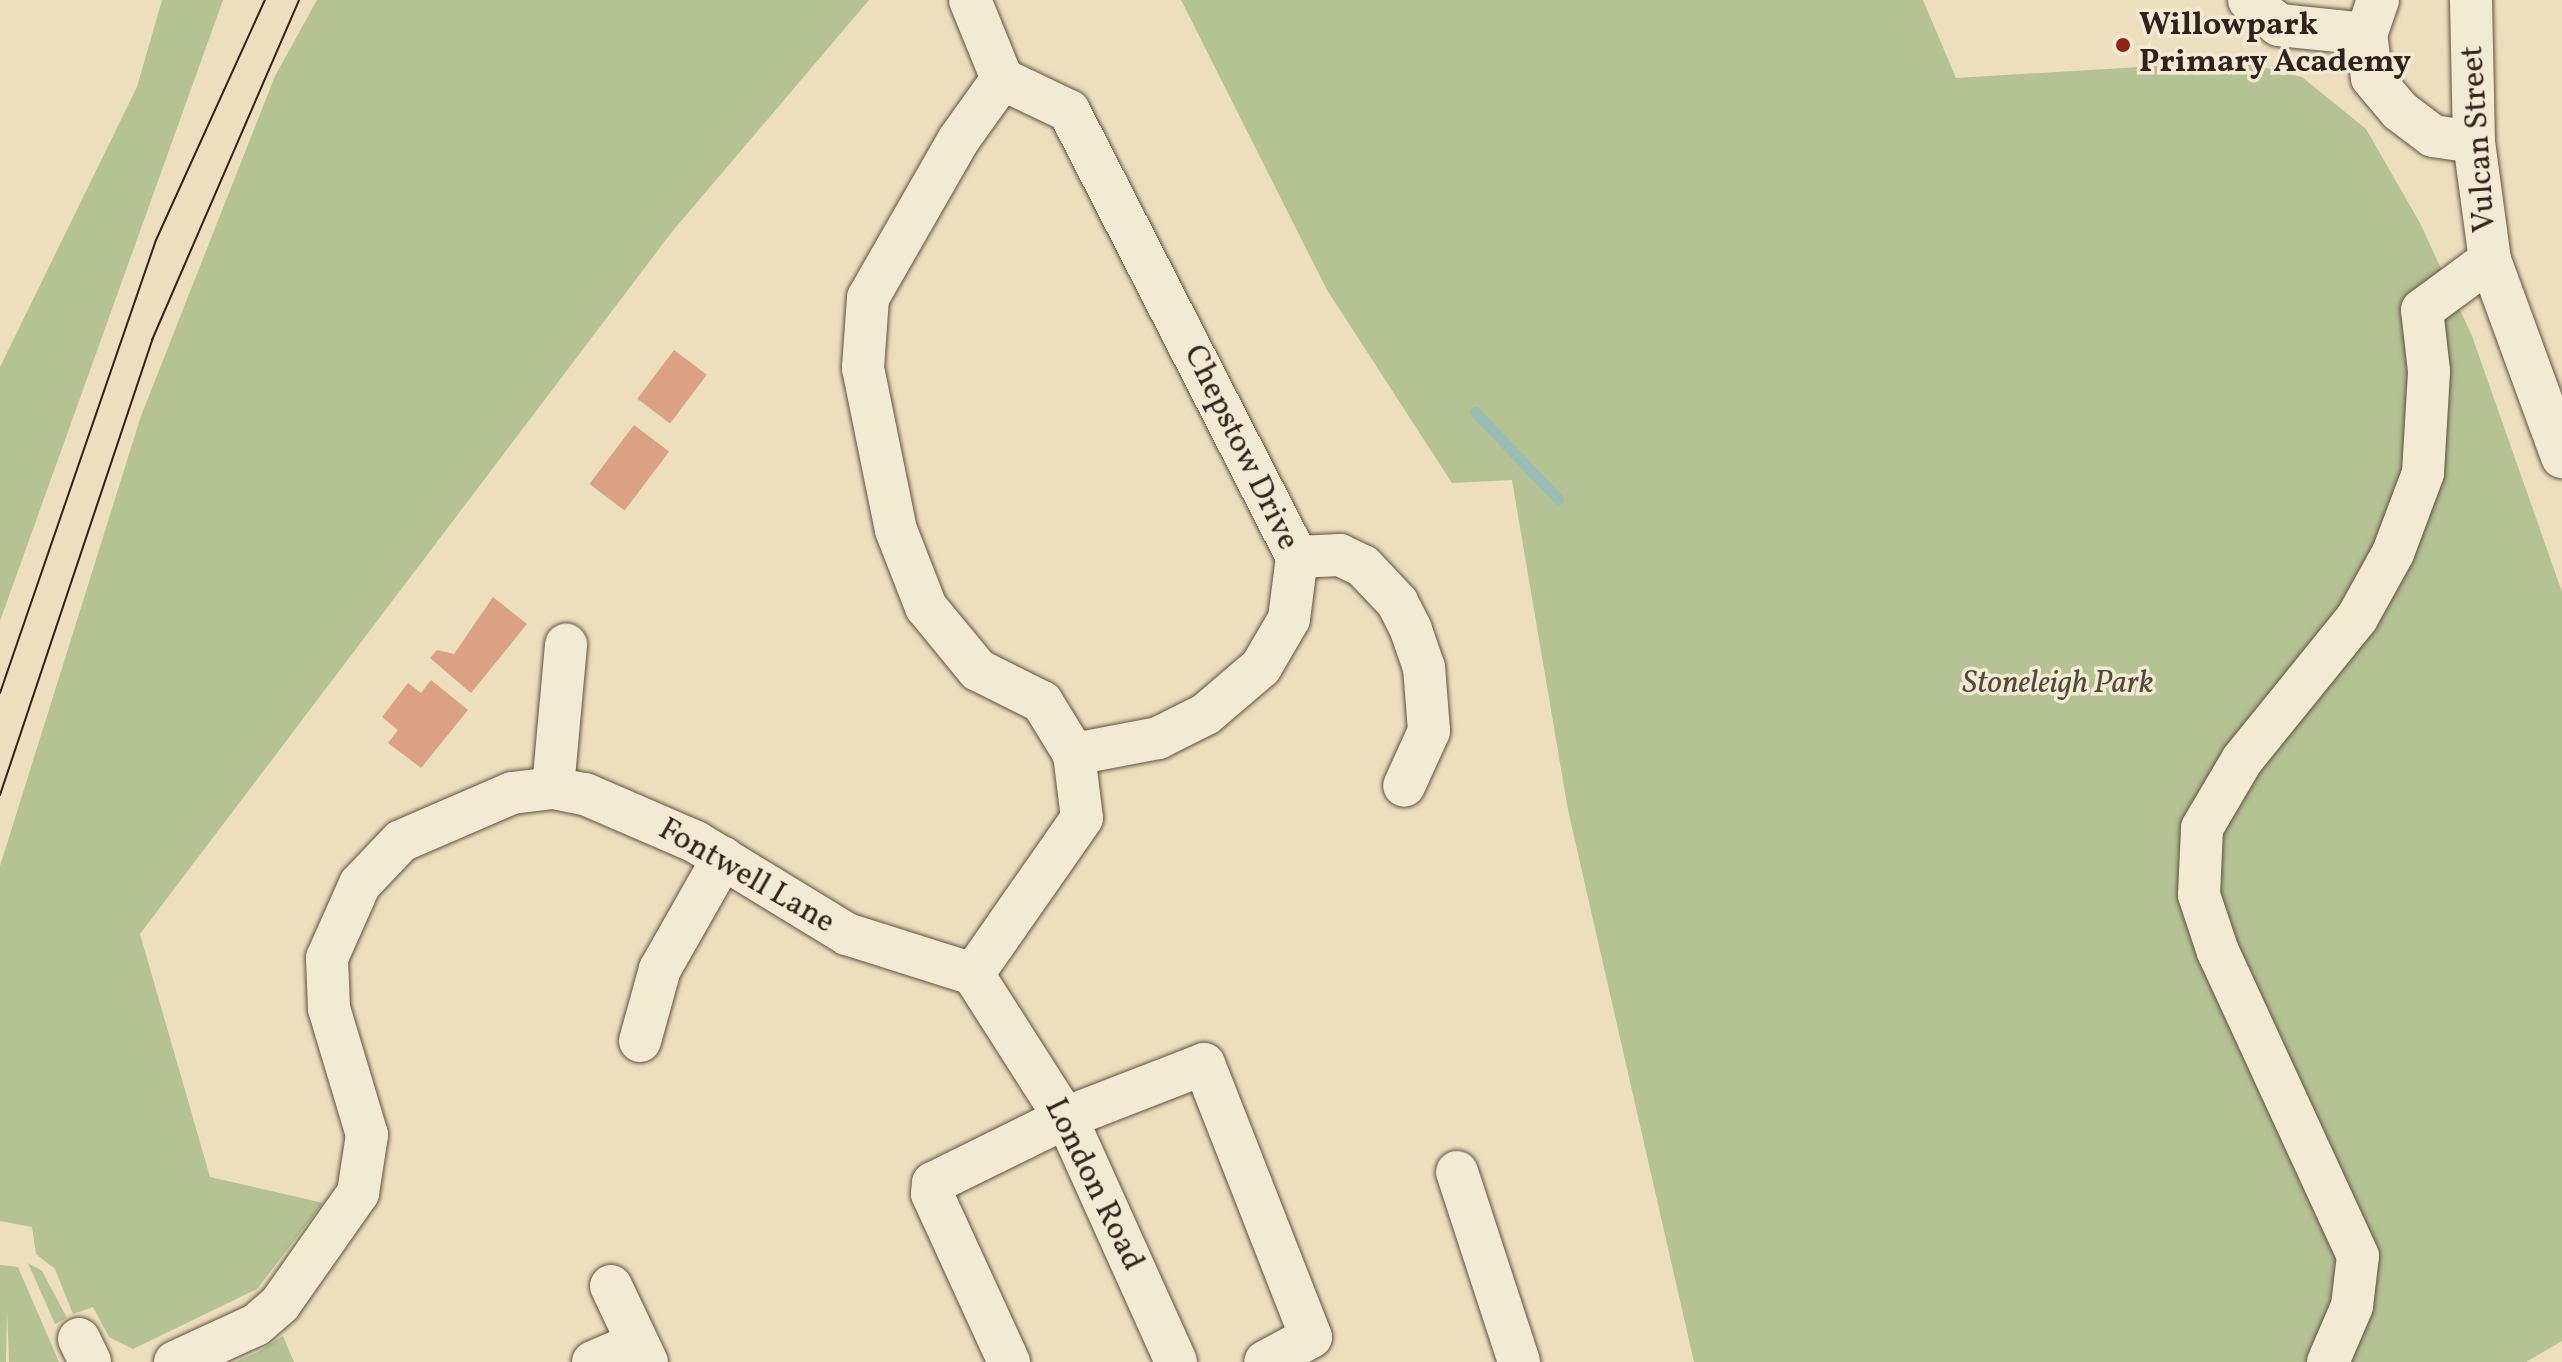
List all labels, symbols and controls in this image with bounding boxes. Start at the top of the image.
place label: Willowpark Primary Academy [2139,8,2412,83]
marker: Willowpark Primary Academy [2114,36,2132,54]
street label: Vulcan Street [2454,44,2506,234]
street label: Chepstow Drive [1174,339,1306,557]
park label: Stoneleigh Park [1962,665,2154,703]
street label: Fontwell Lane [651,811,841,943]
street label: London Road [1035,1093,1151,1277]

